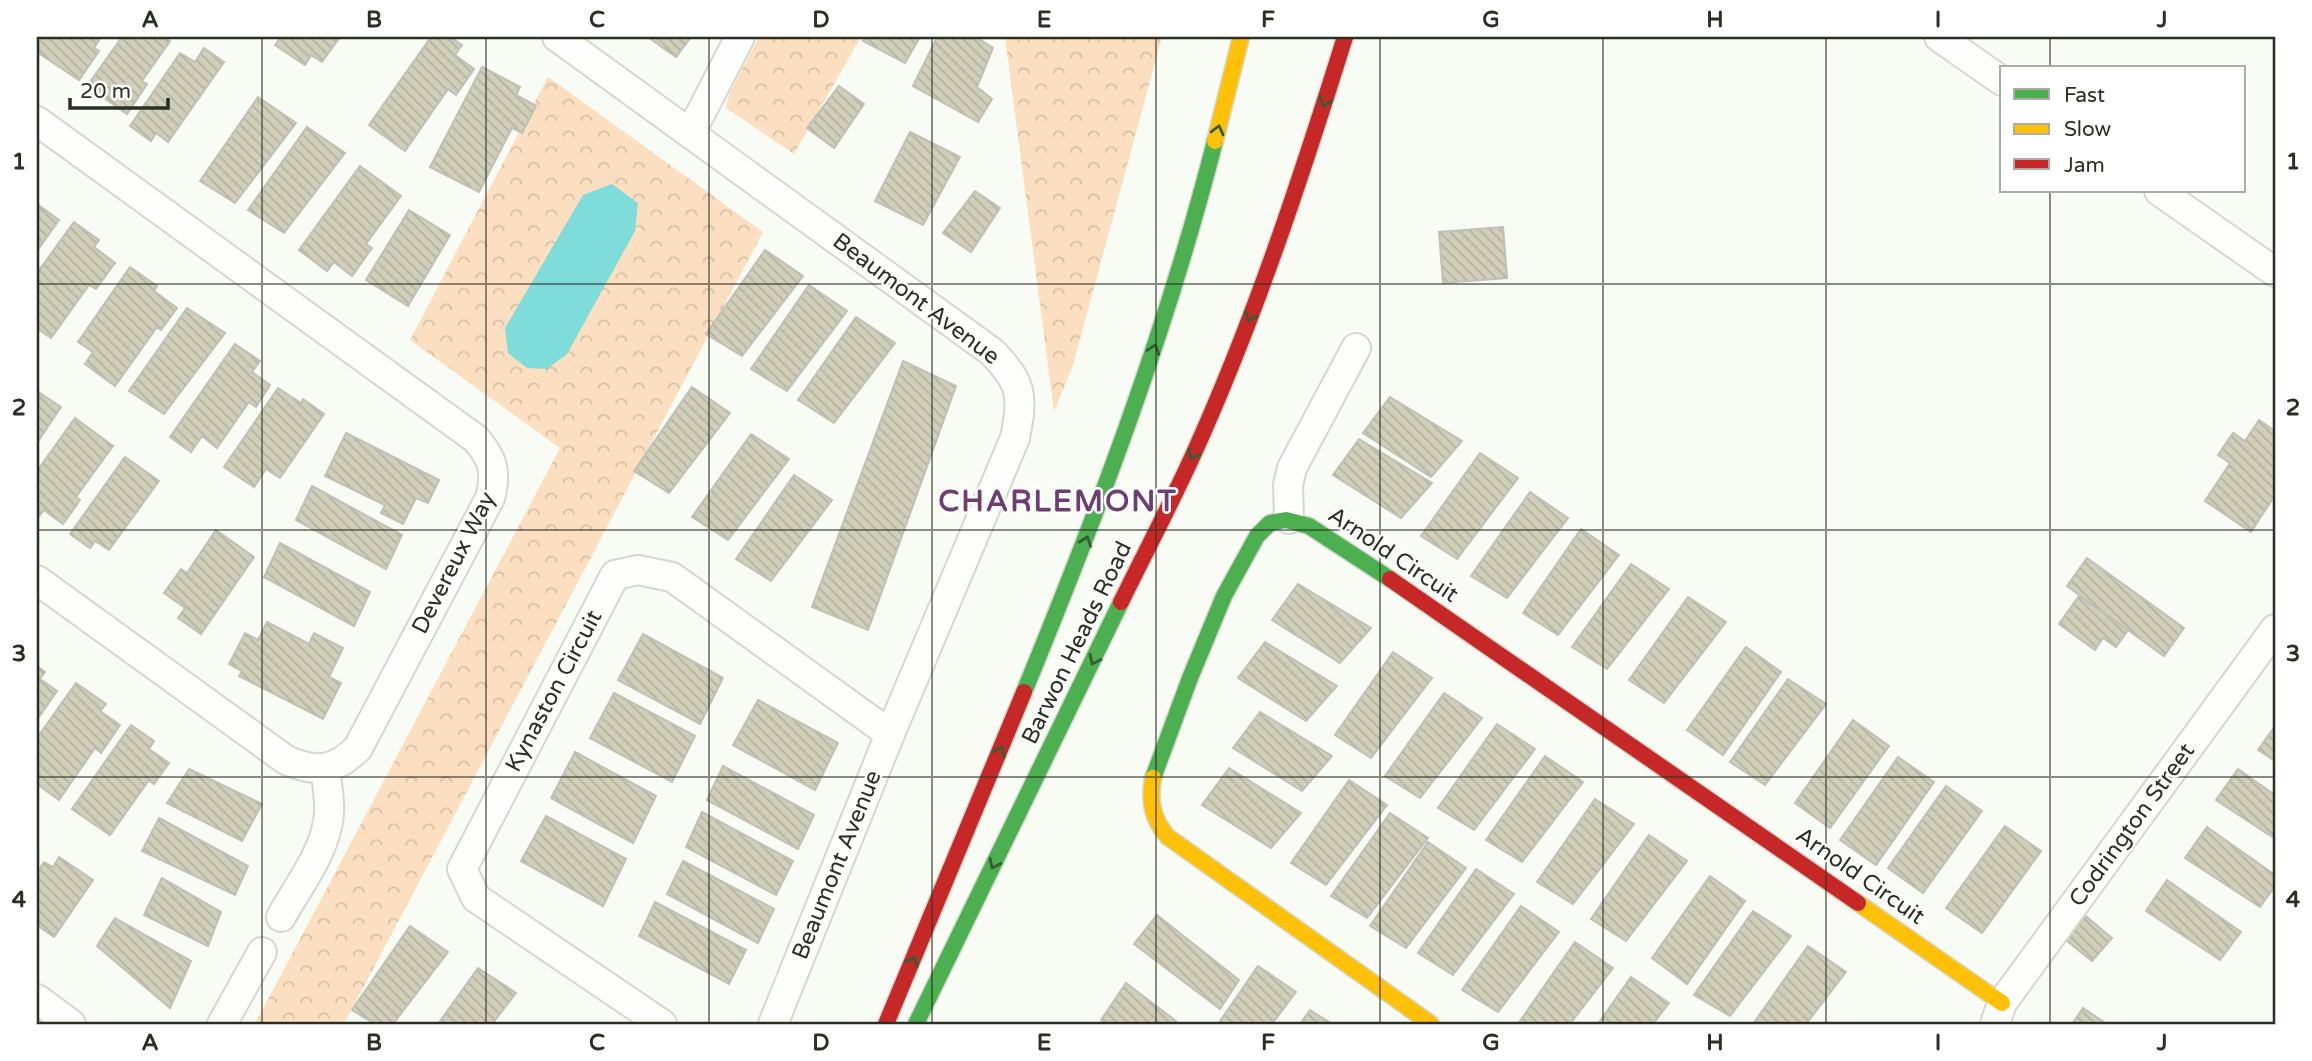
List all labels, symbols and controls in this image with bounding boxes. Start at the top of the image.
text: A [141,6,159,34]
text: B [366,6,382,34]
text: C [589,6,605,34]
text: D [812,6,830,34]
text: E [1037,6,1051,34]
text: F [1261,6,1275,34]
text: G [1482,6,1500,34]
text: H [1706,6,1724,34]
text: I [1935,6,1941,34]
text: J [2156,6,2167,34]
scale bar [70,66,168,110]
legend [2000,66,2246,192]
text: 20 m [80,79,131,104]
text: Fast [2064,83,2105,108]
one-way arrow [1319,96,1334,108]
text: Slow [2064,117,2112,142]
one-way arrow [1210,124,1224,136]
text: 1 [12,148,26,176]
text: 1 [2286,148,2300,176]
text: Jam [2064,153,2105,178]
street label: Beaumont Avenue [827,227,1005,371]
one-way arrow [1244,309,1258,322]
one-way arrow [1146,343,1161,355]
text: 2 [12,394,26,422]
text: 2 [2286,394,2300,422]
one-way arrow [1187,448,1201,460]
district label: CHARLEMONT [938,483,1178,520]
street label: Devereux Way [406,487,502,639]
street label: Arnold Circuit [1323,501,1464,609]
one-way arrow [1078,535,1092,547]
street label: Barwon Heads Road [1016,537,1138,749]
street label: Kynaston Circuit [500,605,609,777]
text: 3 [12,640,26,668]
text: 3 [2286,640,2300,668]
one-way arrow [1088,653,1102,665]
street label: Codrington Street [2063,738,2201,912]
one-way arrow [991,746,1005,758]
street label: Beaumont Avenue [786,766,888,964]
street label: Arnold Circuit [1790,821,1930,931]
one-way arrow [988,857,1002,869]
text: 4 [12,886,27,914]
text: 4 [2286,886,2301,914]
one-way arrow [904,956,918,968]
text: A [141,1029,159,1057]
text: B [366,1029,382,1057]
text: C [589,1029,605,1057]
text: D [812,1029,830,1057]
text: E [1037,1029,1051,1057]
text: F [1261,1029,1275,1057]
text: G [1482,1029,1500,1057]
text: H [1706,1029,1724,1057]
text: I [1935,1029,1941,1057]
text: J [2156,1029,2167,1057]

